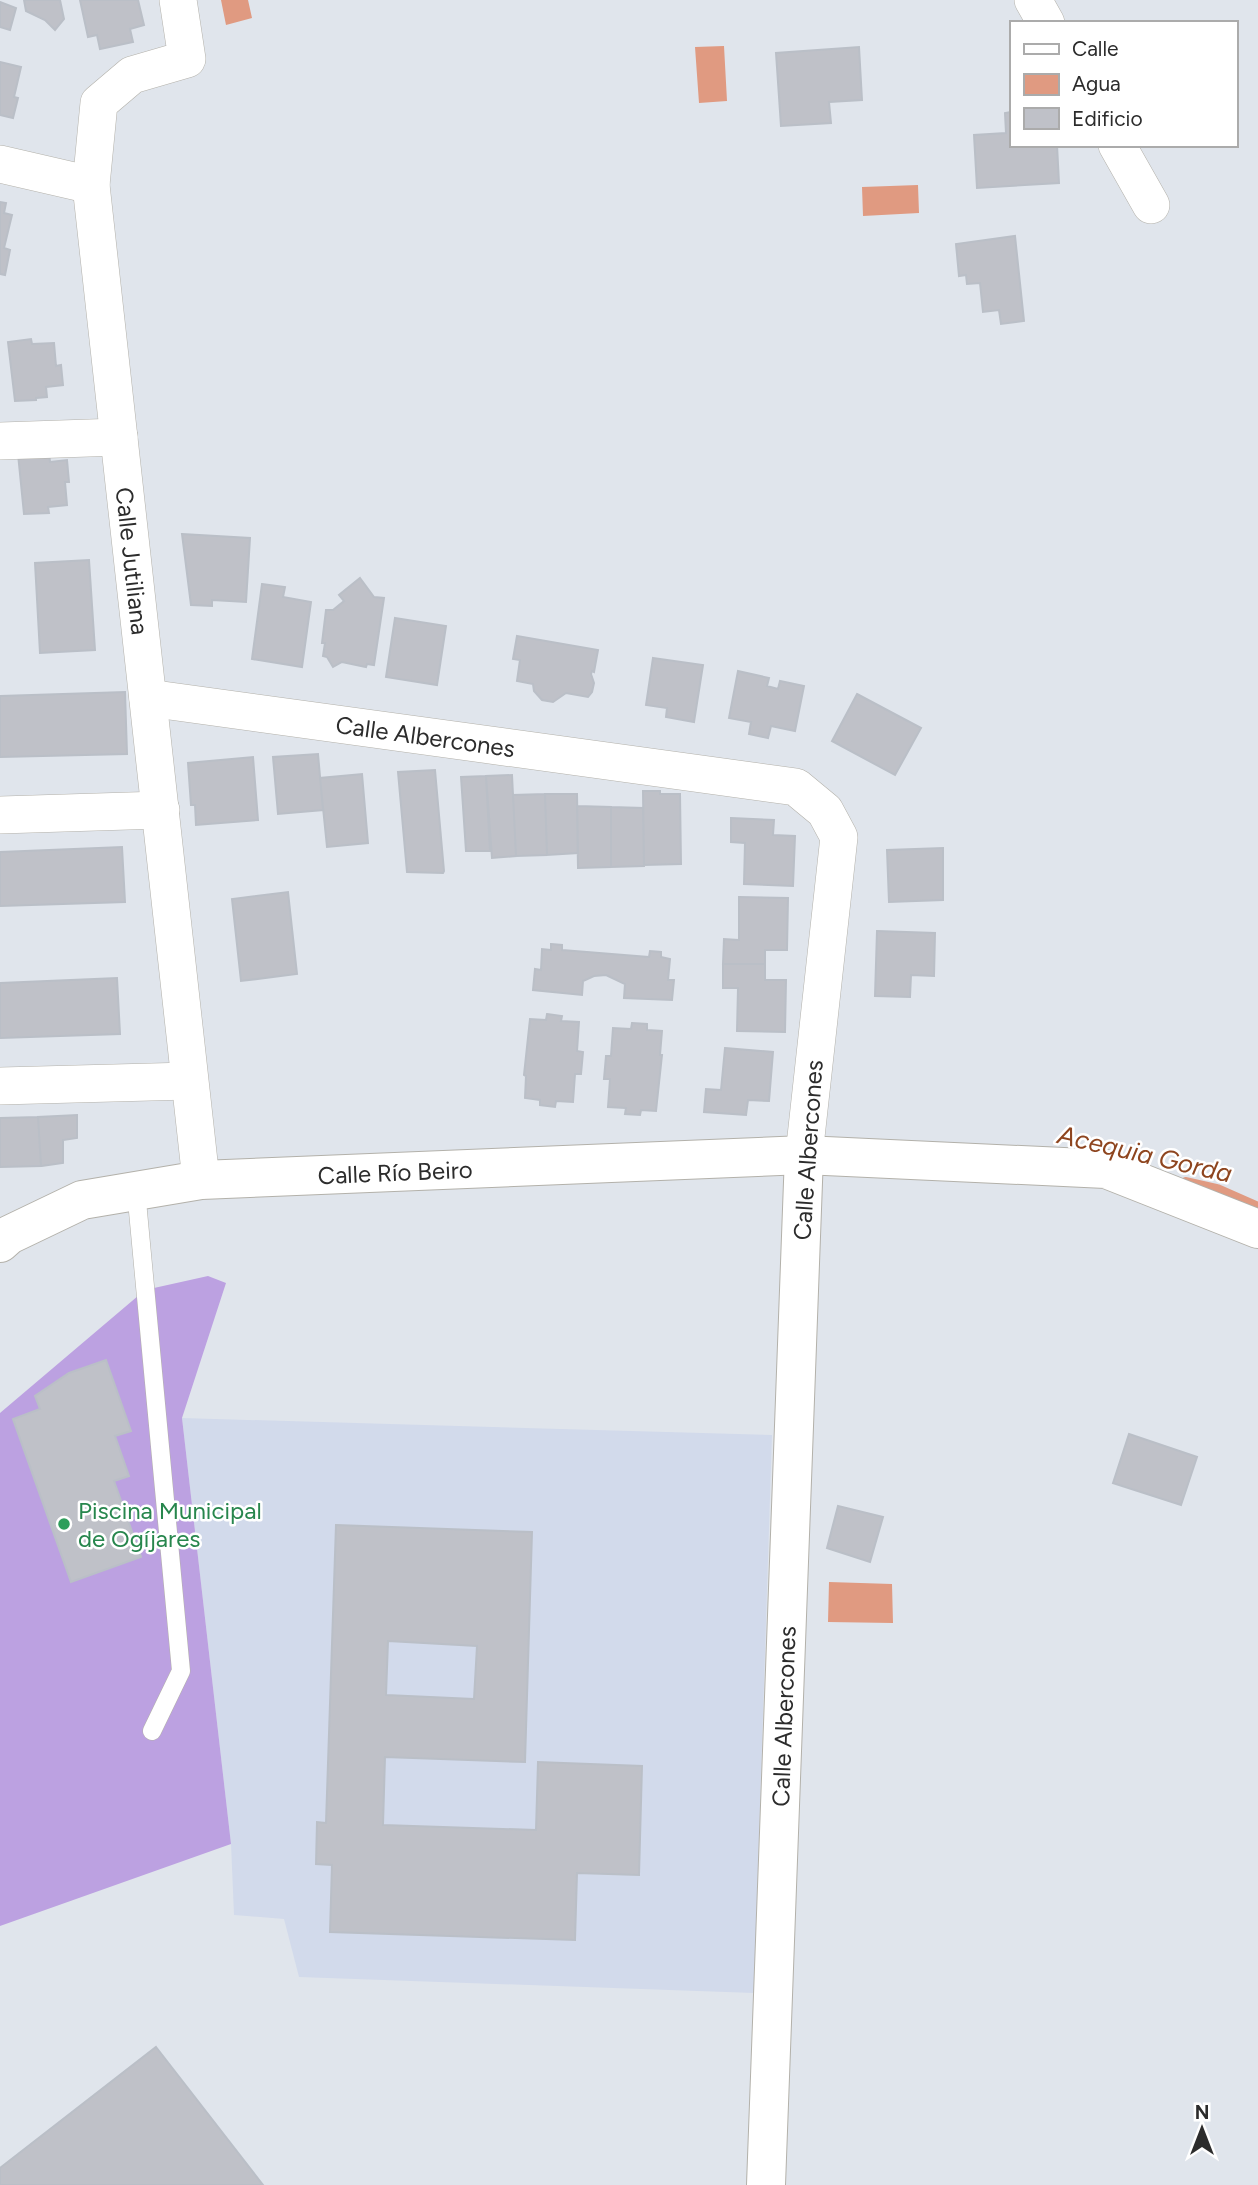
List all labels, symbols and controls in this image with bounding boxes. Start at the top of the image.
legend [1010,21,1237,147]
text: Calle [1072,36,1119,61]
text: Agua [1072,71,1121,96]
text: Edificio [1072,106,1143,131]
street label: Calle Jutiliana [110,486,155,636]
street label: Calle Albercones [334,709,517,763]
street label: Calle Albercones [787,1059,829,1241]
water label: Acequia Gorda [1054,1118,1235,1190]
street label: Calle Río Beiro [317,1154,473,1190]
place label: Piscina Municipal de Ogíjares [78,1496,262,1553]
marker: Piscina Municipal de Ogíjares [56,1516,72,1532]
street label: Calle Albercones [765,1626,801,1807]
north arrow [1167,2094,1237,2164]
text: N [1195,2101,1209,2124]

